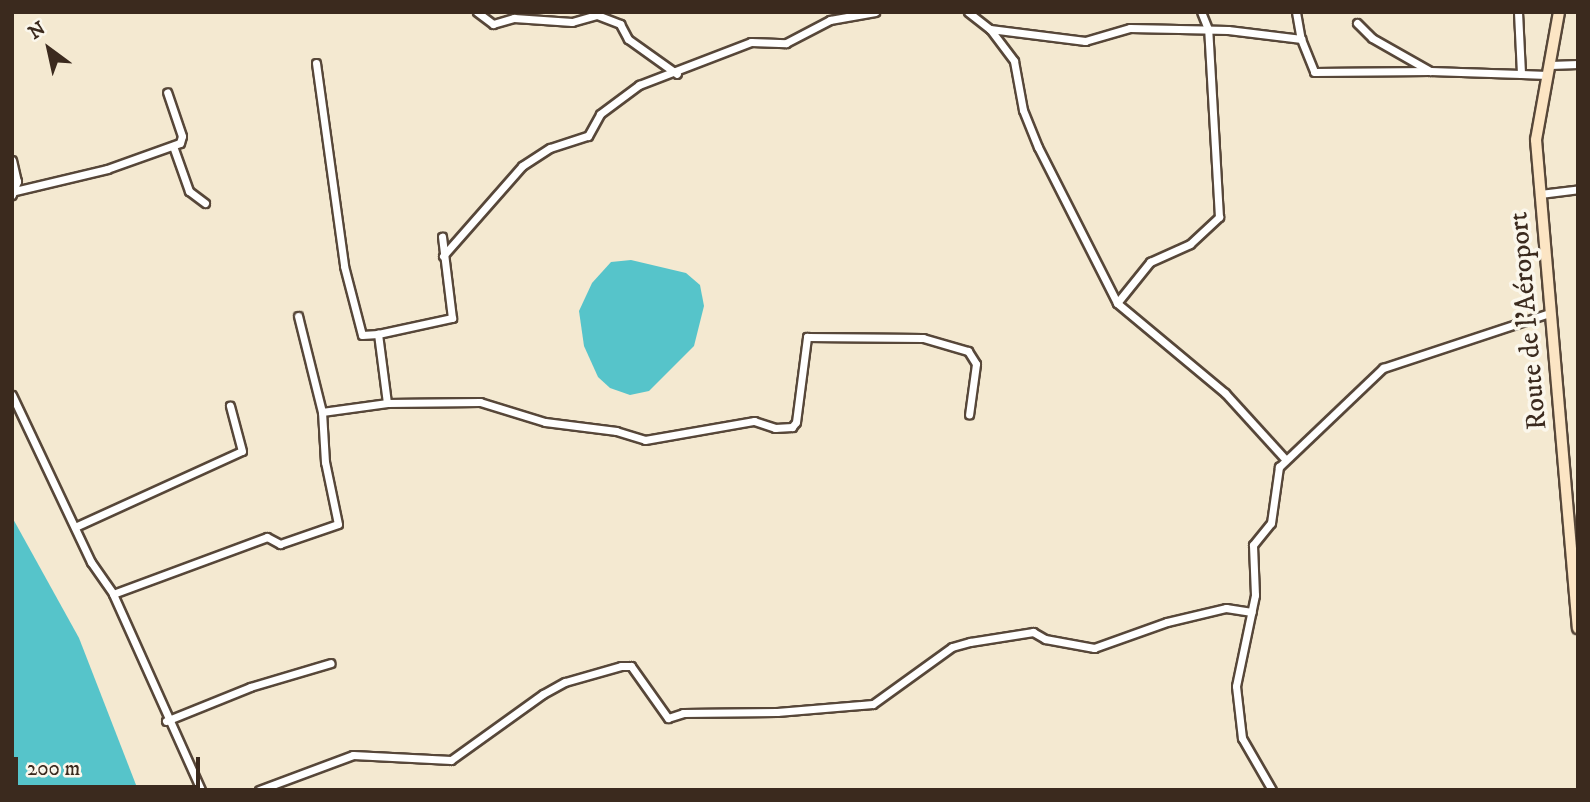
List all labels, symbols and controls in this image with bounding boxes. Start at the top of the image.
north arrow [14,14,84,84]
text: N [24,17,50,45]
street label: Route de l'Aéroport [1502,211,1554,431]
scale bar [18,742,203,786]
text: 200 m [27,756,80,782]

